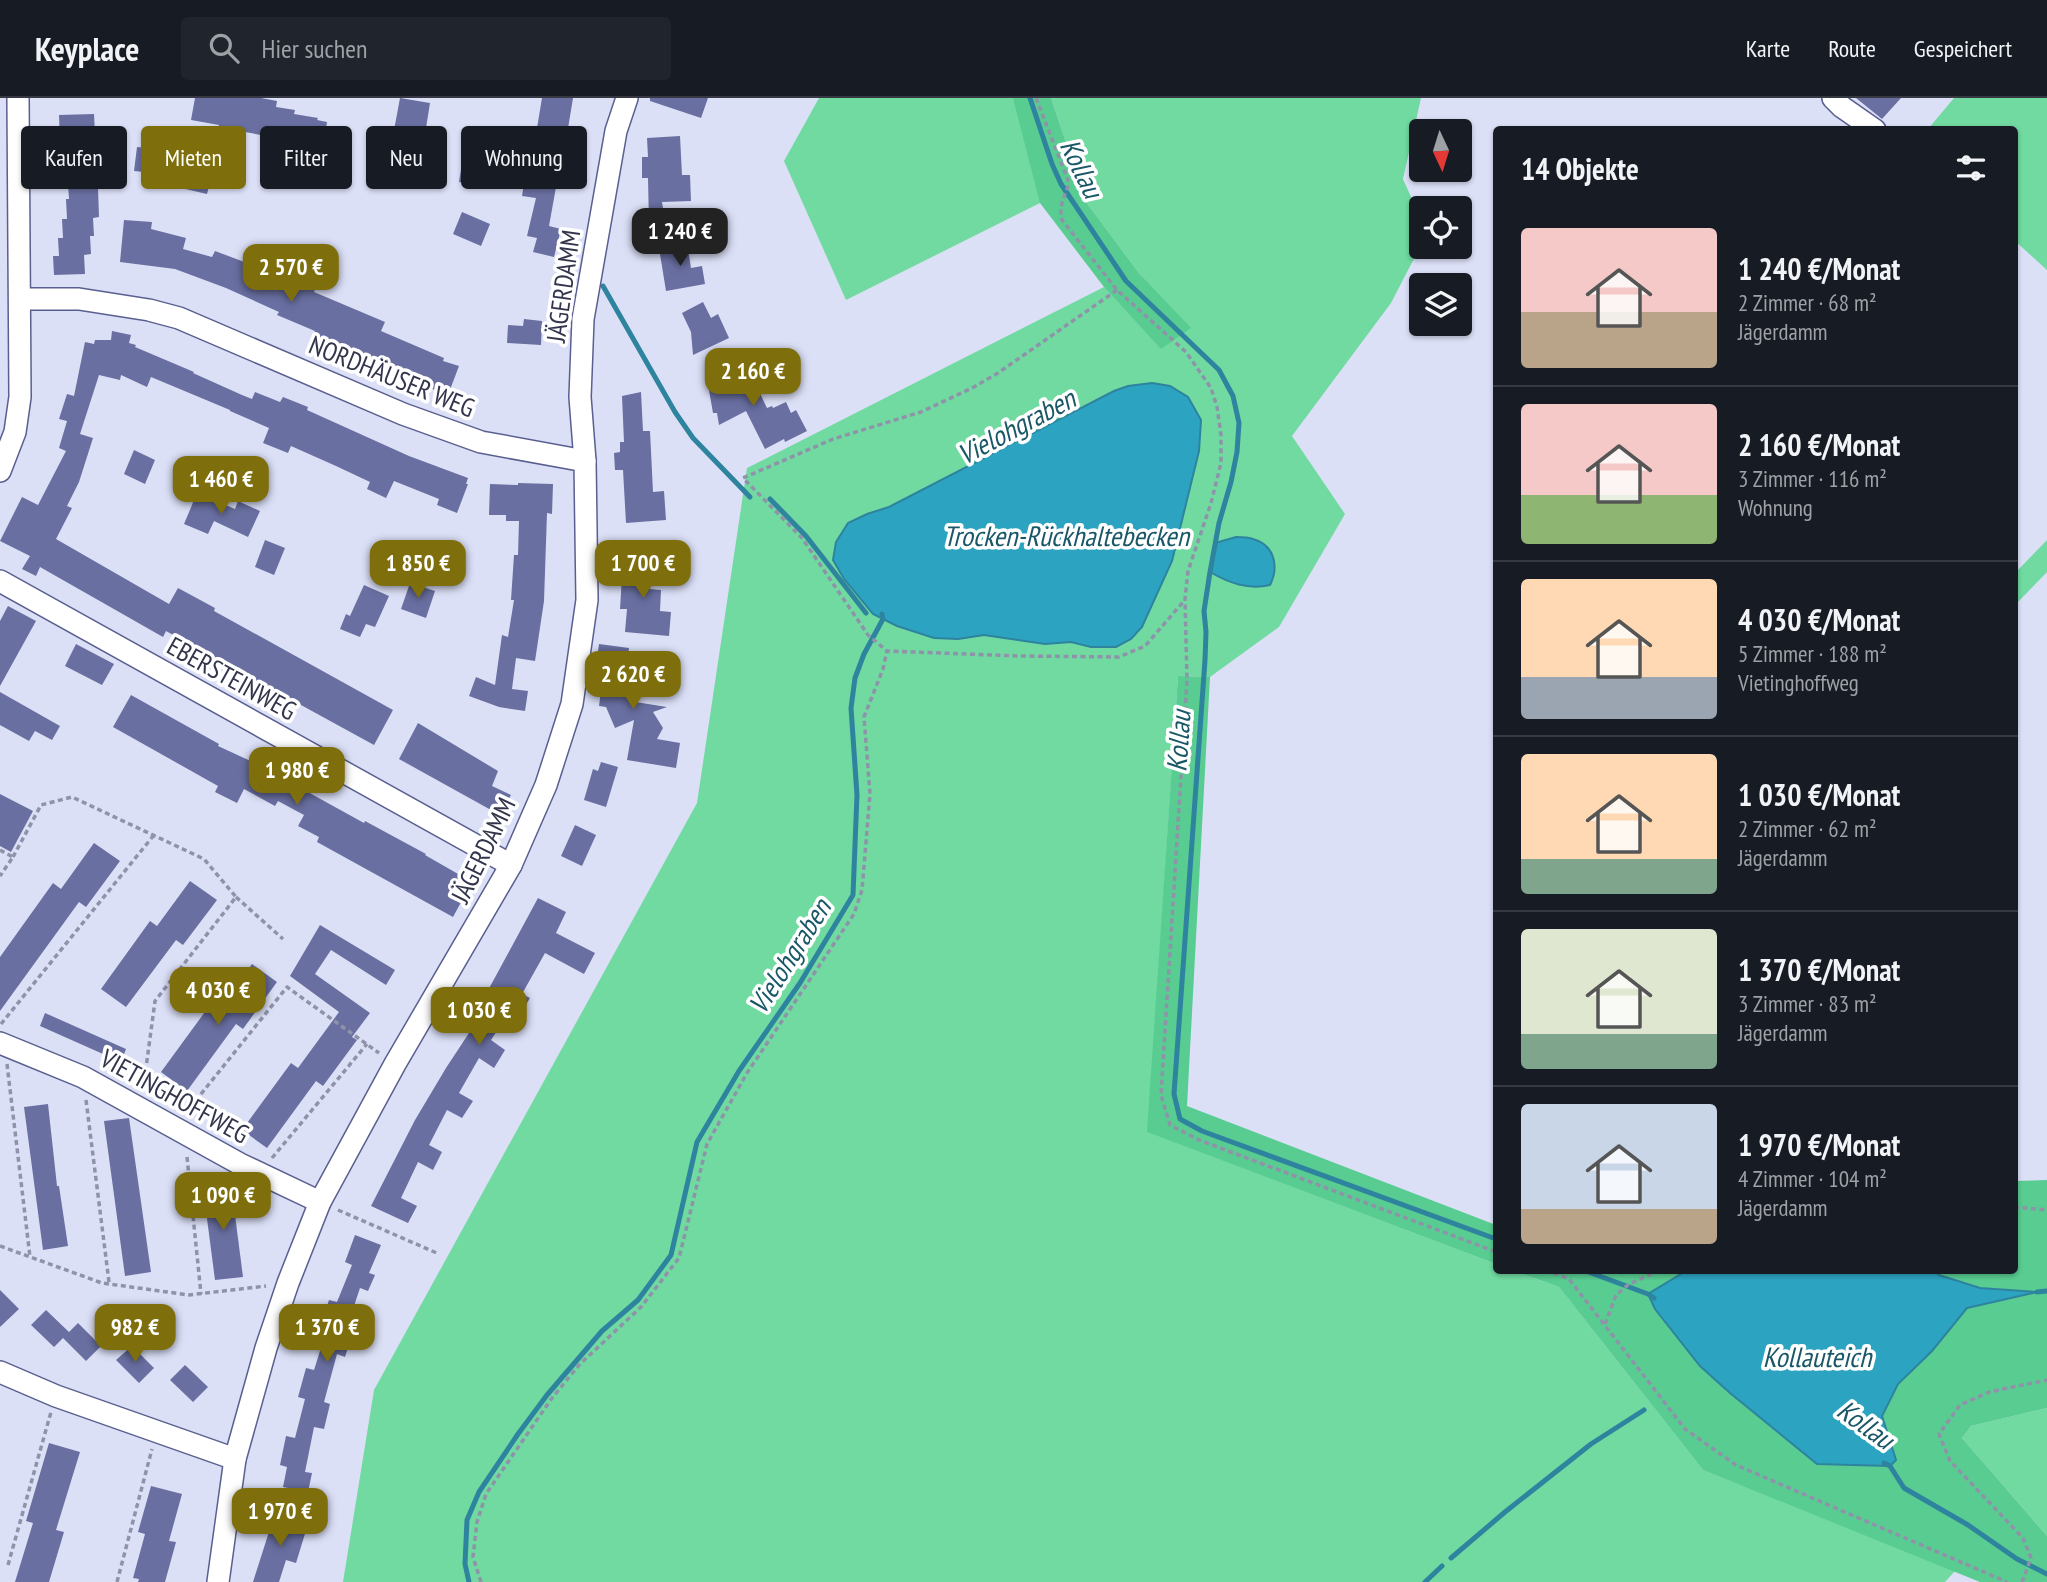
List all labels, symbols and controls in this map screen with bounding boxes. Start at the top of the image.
search box [181,17,671,80]
text: Keyplace [35,27,139,70]
icon: search [205,29,243,67]
text: Hier suchen [261,32,367,65]
text: Karte [1746,33,1790,64]
text: Route [1828,33,1876,64]
text: Gespeichert [1914,33,2012,64]
north arrow [1409,119,1472,182]
map controls [1409,119,1472,336]
chip: Kaufen [21,126,127,189]
chip: Mieten [141,126,246,189]
chip: Filter [260,126,352,189]
chip: Neu [366,126,447,189]
chip: Wohnung [461,126,587,189]
water label: Kollau [1052,132,1113,205]
text: 14 Objekte [1521,149,1639,188]
icon: filters [1952,149,1990,187]
button: locate [1409,196,1472,259]
pin: 1 240 € [615,208,745,268]
text: 1 240 € [648,216,712,245]
street label: JÄGERDAMM [539,228,587,345]
pin: 2 570 € [226,244,356,304]
text: 1 240 €/Monat [1738,249,1900,288]
text: 2 570 € [259,252,323,281]
icon: home [1577,256,1661,340]
button: layers [1409,273,1472,336]
text: 2 Zimmer · 68 m² [1738,288,1876,317]
text: Jägerdamm [1738,317,1828,346]
street label: NORDHÄUSER WEG [304,328,480,424]
pin: 2 160 € [688,348,818,408]
text: 2 160 € [721,356,785,385]
water label: Vielohgraben [951,379,1083,473]
text: 2 160 €/Monat [1738,425,1900,464]
icon: home [1577,432,1661,516]
pin: 1 460 € [156,456,286,516]
text: 1 460 € [189,464,253,493]
text: 3 Zimmer · 116 m² [1738,464,1887,493]
text: Wohnung [1738,493,1813,522]
water label: Trocken-Rückhaltebecken [943,517,1191,554]
pin: 1 850 € [353,540,483,600]
pin: 1 700 € [578,540,708,600]
text: 1 850 € [386,548,450,577]
text: 1 700 € [611,548,675,577]
text: 4 030 €/Monat [1738,600,1900,639]
icon: home [1577,607,1661,691]
street label: EBERSTEINWEG [162,629,302,727]
text: 5 Zimmer · 188 m² [1738,639,1887,668]
pin: 2 620 € [568,652,698,711]
text: 2 620 € [601,659,665,688]
text: Vietinghoffweg [1738,668,1859,697]
water label: Kollau [1157,707,1199,773]
pin: 1 980 € [232,748,362,807]
text: 1 980 € [265,755,329,784]
text: 1 030 €/Monat [1738,775,1900,814]
icon: home [1577,782,1661,866]
street label: JÄGERDAMM [443,792,523,909]
text: 2 Zimmer · 62 m² [1738,814,1876,843]
text: Jägerdamm [1738,843,1828,872]
water label: Vielohgraben [739,890,840,1020]
text: 1 370 €/Monat [1738,950,1900,989]
icon: home [1577,957,1661,1041]
pin: 4 030 € [153,968,283,1027]
text: 4 030 € [186,975,250,1004]
pin: 1 030 € [414,988,544,1047]
text: 3 Zimmer · 83 m² [1738,989,1876,1018]
text: 1 030 € [447,995,511,1024]
text: Jägerdamm [1738,1018,1828,1047]
street label: VIETINGHOFFWEG [94,1041,255,1150]
text: 1 970 €/Monat [1738,1125,1900,1164]
icon: home [1577,1132,1661,1216]
text: 4 Zimmer · 104 m² [1738,1164,1887,1193]
pin: 1 090 € [158,1172,288,1232]
text: 1 090 € [191,1180,255,1209]
text: Jägerdamm [1738,1193,1828,1222]
pin: 982 € [86,1304,184,1364]
pin: 1 370 € [262,1304,392,1364]
text: 982 € [111,1312,159,1341]
text: 1 370 € [295,1312,359,1341]
water label: Kollauteich [1763,1338,1873,1375]
water label: Kollau [1830,1391,1903,1458]
pin: 1 970 € [215,1488,345,1548]
text: 1 970 € [248,1496,312,1525]

